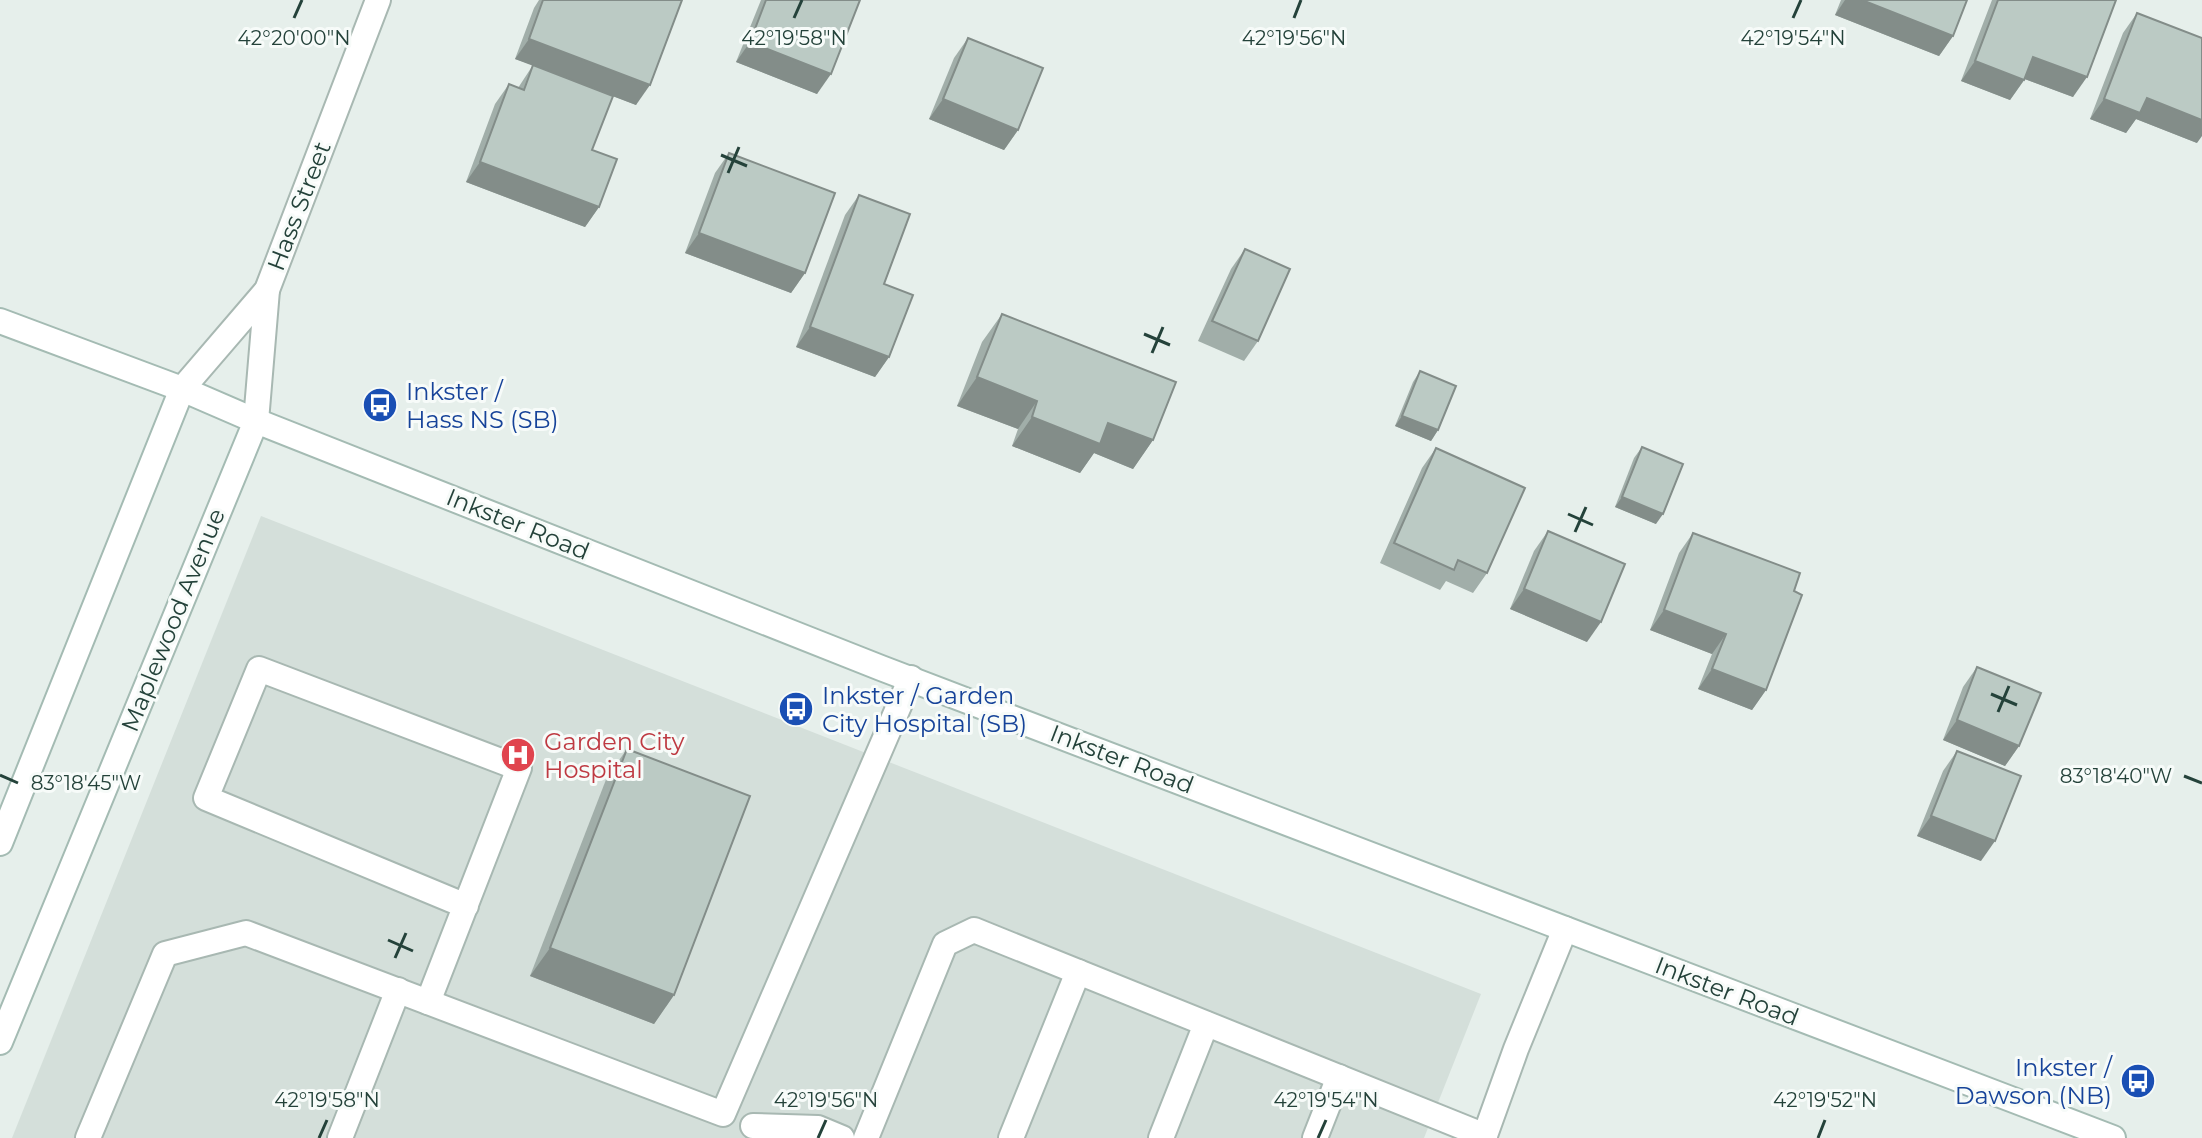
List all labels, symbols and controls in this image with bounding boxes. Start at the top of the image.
text: 42°20'00"N [238,26,350,50]
text: 42°19'58"N [741,26,847,50]
text: 42°19'56"N [1242,26,1346,50]
text: 42°19'54"N [1740,26,1846,50]
street label: Hass Street [261,137,337,275]
place label: Inkster / Hass NS (SB) [406,377,559,434]
bus stop icon: Inkster / Hass NS (SB) [361,386,399,424]
street label: Inkster Road [442,482,594,566]
street label: Maplewood Avenue [115,504,231,736]
place label: Inkster / Garden City Hospital (SB) [822,681,1027,738]
bus stop icon: Inkster / Garden City Hospital (SB) [777,690,815,728]
street label: Inkster Road [1046,718,1198,800]
place label: Garden City Hospital [544,727,684,784]
hospital icon: Garden City Hospital [499,736,537,774]
text: 83°18'40"W [2060,764,2172,788]
text: 83°18'45"W [31,771,141,795]
street label: Inkster Road [1651,950,1803,1032]
place label: Inkster / Dawson (NB) [1955,1053,2113,1110]
bus stop icon: Inkster / Dawson (NB) [2119,1062,2157,1100]
text: 42°19'58"N [274,1088,380,1112]
text: 42°19'56"N [774,1088,878,1112]
text: 42°19'54"N [1273,1088,1379,1112]
text: 42°19'52"N [1773,1088,1877,1112]

